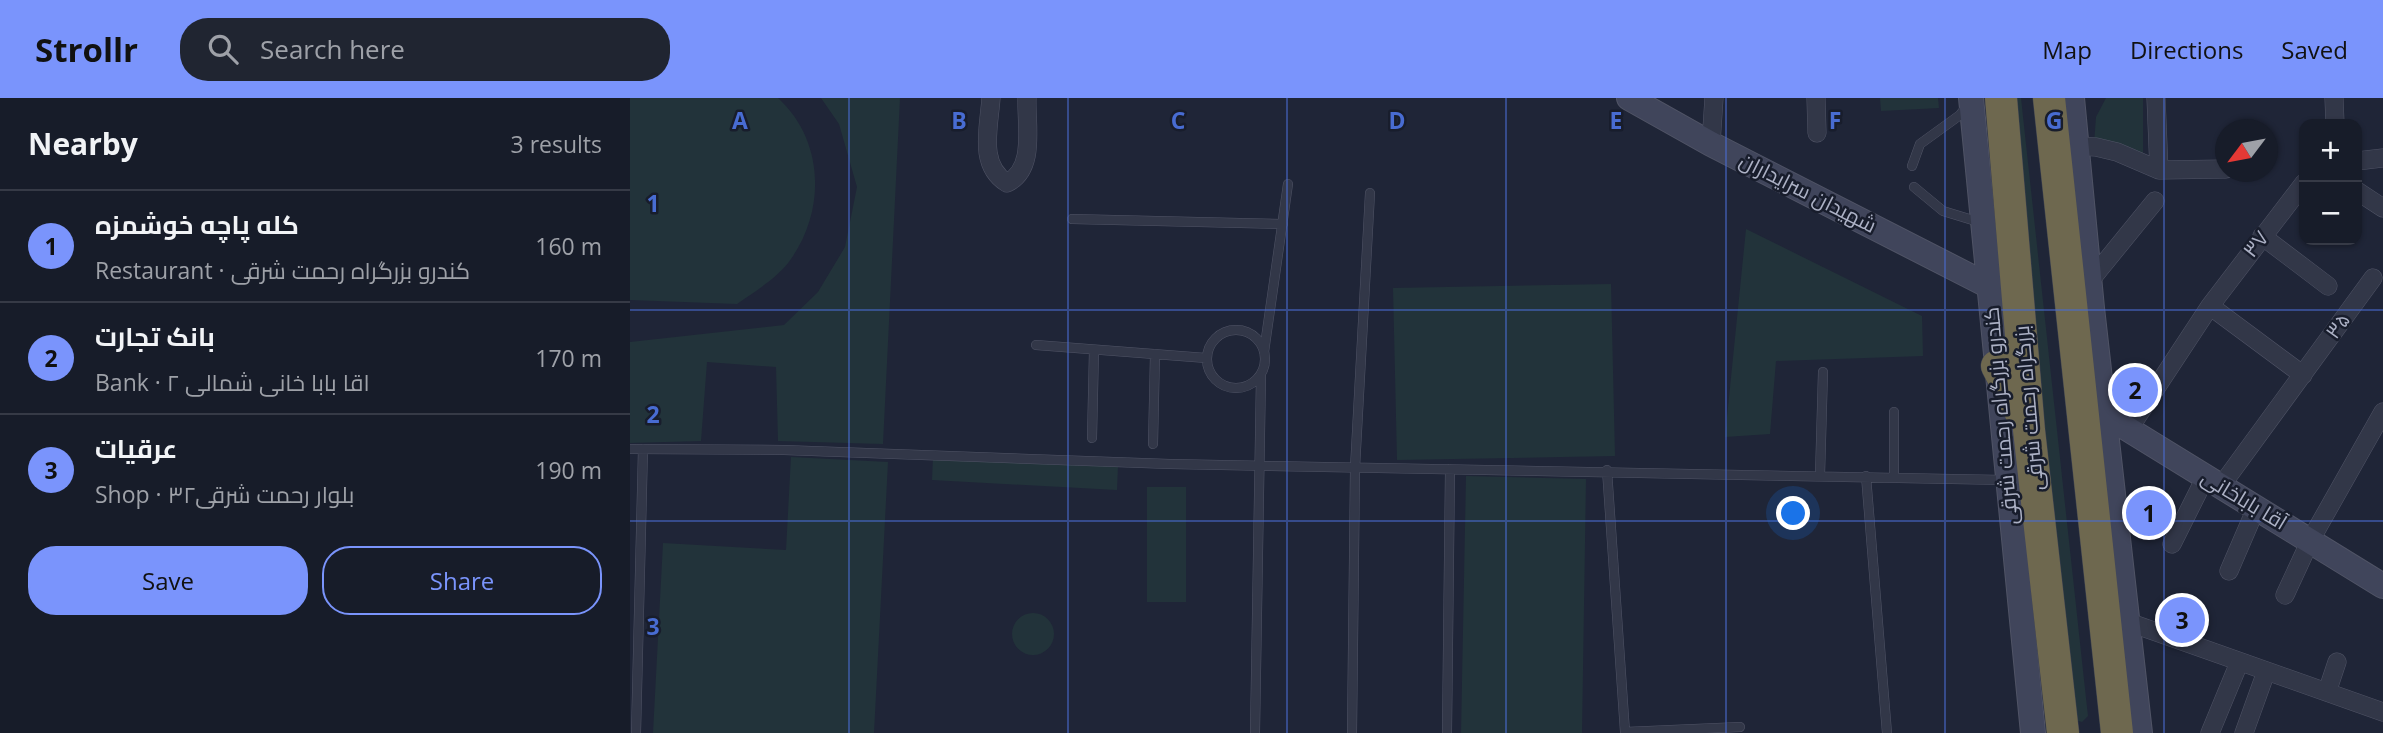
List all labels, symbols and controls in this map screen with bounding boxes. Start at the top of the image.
search box [180,18,670,81]
text: Strollr [35,27,138,72]
icon: search [204,30,242,68]
text: Search here [260,31,405,67]
text: Map [2042,33,2092,66]
text: Directions [2130,33,2243,66]
text: Saved [2281,33,2348,66]
text: A [732,104,748,136]
text: B [951,104,967,136]
text: C [1171,104,1185,136]
text: D [1388,104,1406,136]
text: E [1610,104,1622,136]
text: F [1829,104,1841,136]
text: G [2046,104,2062,136]
north arrow [2215,119,2278,182]
map controls [2299,119,2362,245]
button: + [2299,119,2362,182]
text: Nearby [28,123,138,164]
text: 3 results [511,128,602,160]
street label: شهیدان سرایداران [1735,146,1882,239]
button: − [2299,182,2362,245]
text: 1 [646,187,660,219]
text: کله پاچه خوشمزه [95,206,299,242]
street label: ۳۷ [2236,224,2275,263]
text: 1 [44,230,58,262]
text: 160 m [535,230,602,262]
text: Restaurant · کندرو بزرگراه رحمت شرقی [95,254,470,286]
street label: کندرو بزرگراه رحمت شرقی [1977,306,2023,526]
street label: ۳۵ [2318,307,2356,344]
text: بانک تجارت [95,318,215,354]
street label: بزرگراه رحمت شرقی [2007,324,2049,492]
text: 2 [44,342,58,374]
text: 170 m [535,342,602,374]
pin: 2 [2112,364,2158,416]
text: Bank · ۲ اقا بابا خانی شمالی [95,366,370,398]
text: 2 [646,398,660,430]
text: عرقیات [95,430,177,466]
text: 3 [44,454,58,486]
text: 190 m [535,454,602,486]
street label: آقا باباخانی [2196,463,2293,536]
text: Shop · بلوار رحمت شرقی۳۲ [95,478,354,510]
pin: 1 [2126,487,2172,539]
your location [1776,496,1810,530]
button: Save [28,546,308,615]
button: Share [322,546,602,615]
pin: 3 [2159,594,2205,646]
text: 3 [646,610,660,642]

